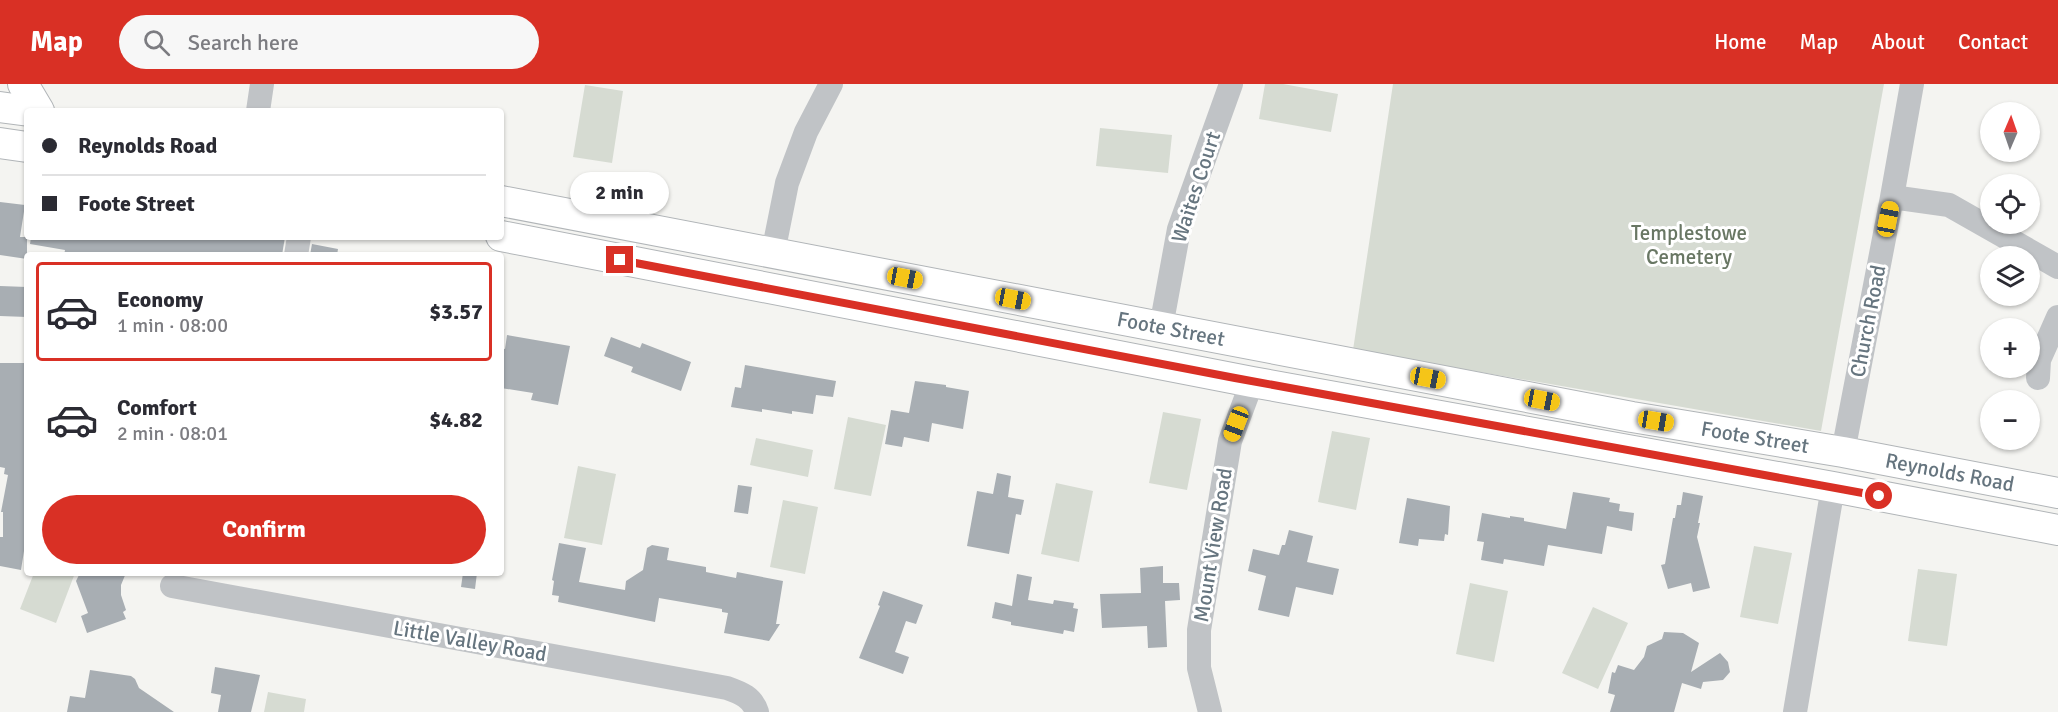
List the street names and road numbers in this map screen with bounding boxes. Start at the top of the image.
street label: Waites Court [1166,128,1226,246]
street label: Church Road [1844,263,1892,379]
street label: Foote Street [1115,306,1227,352]
street label: Foote Street [1699,416,1811,459]
street label: Reynolds Road [1883,447,2016,497]
street label: Mount View Road [1188,466,1238,624]
street label: Little Valley Road [391,615,549,667]

